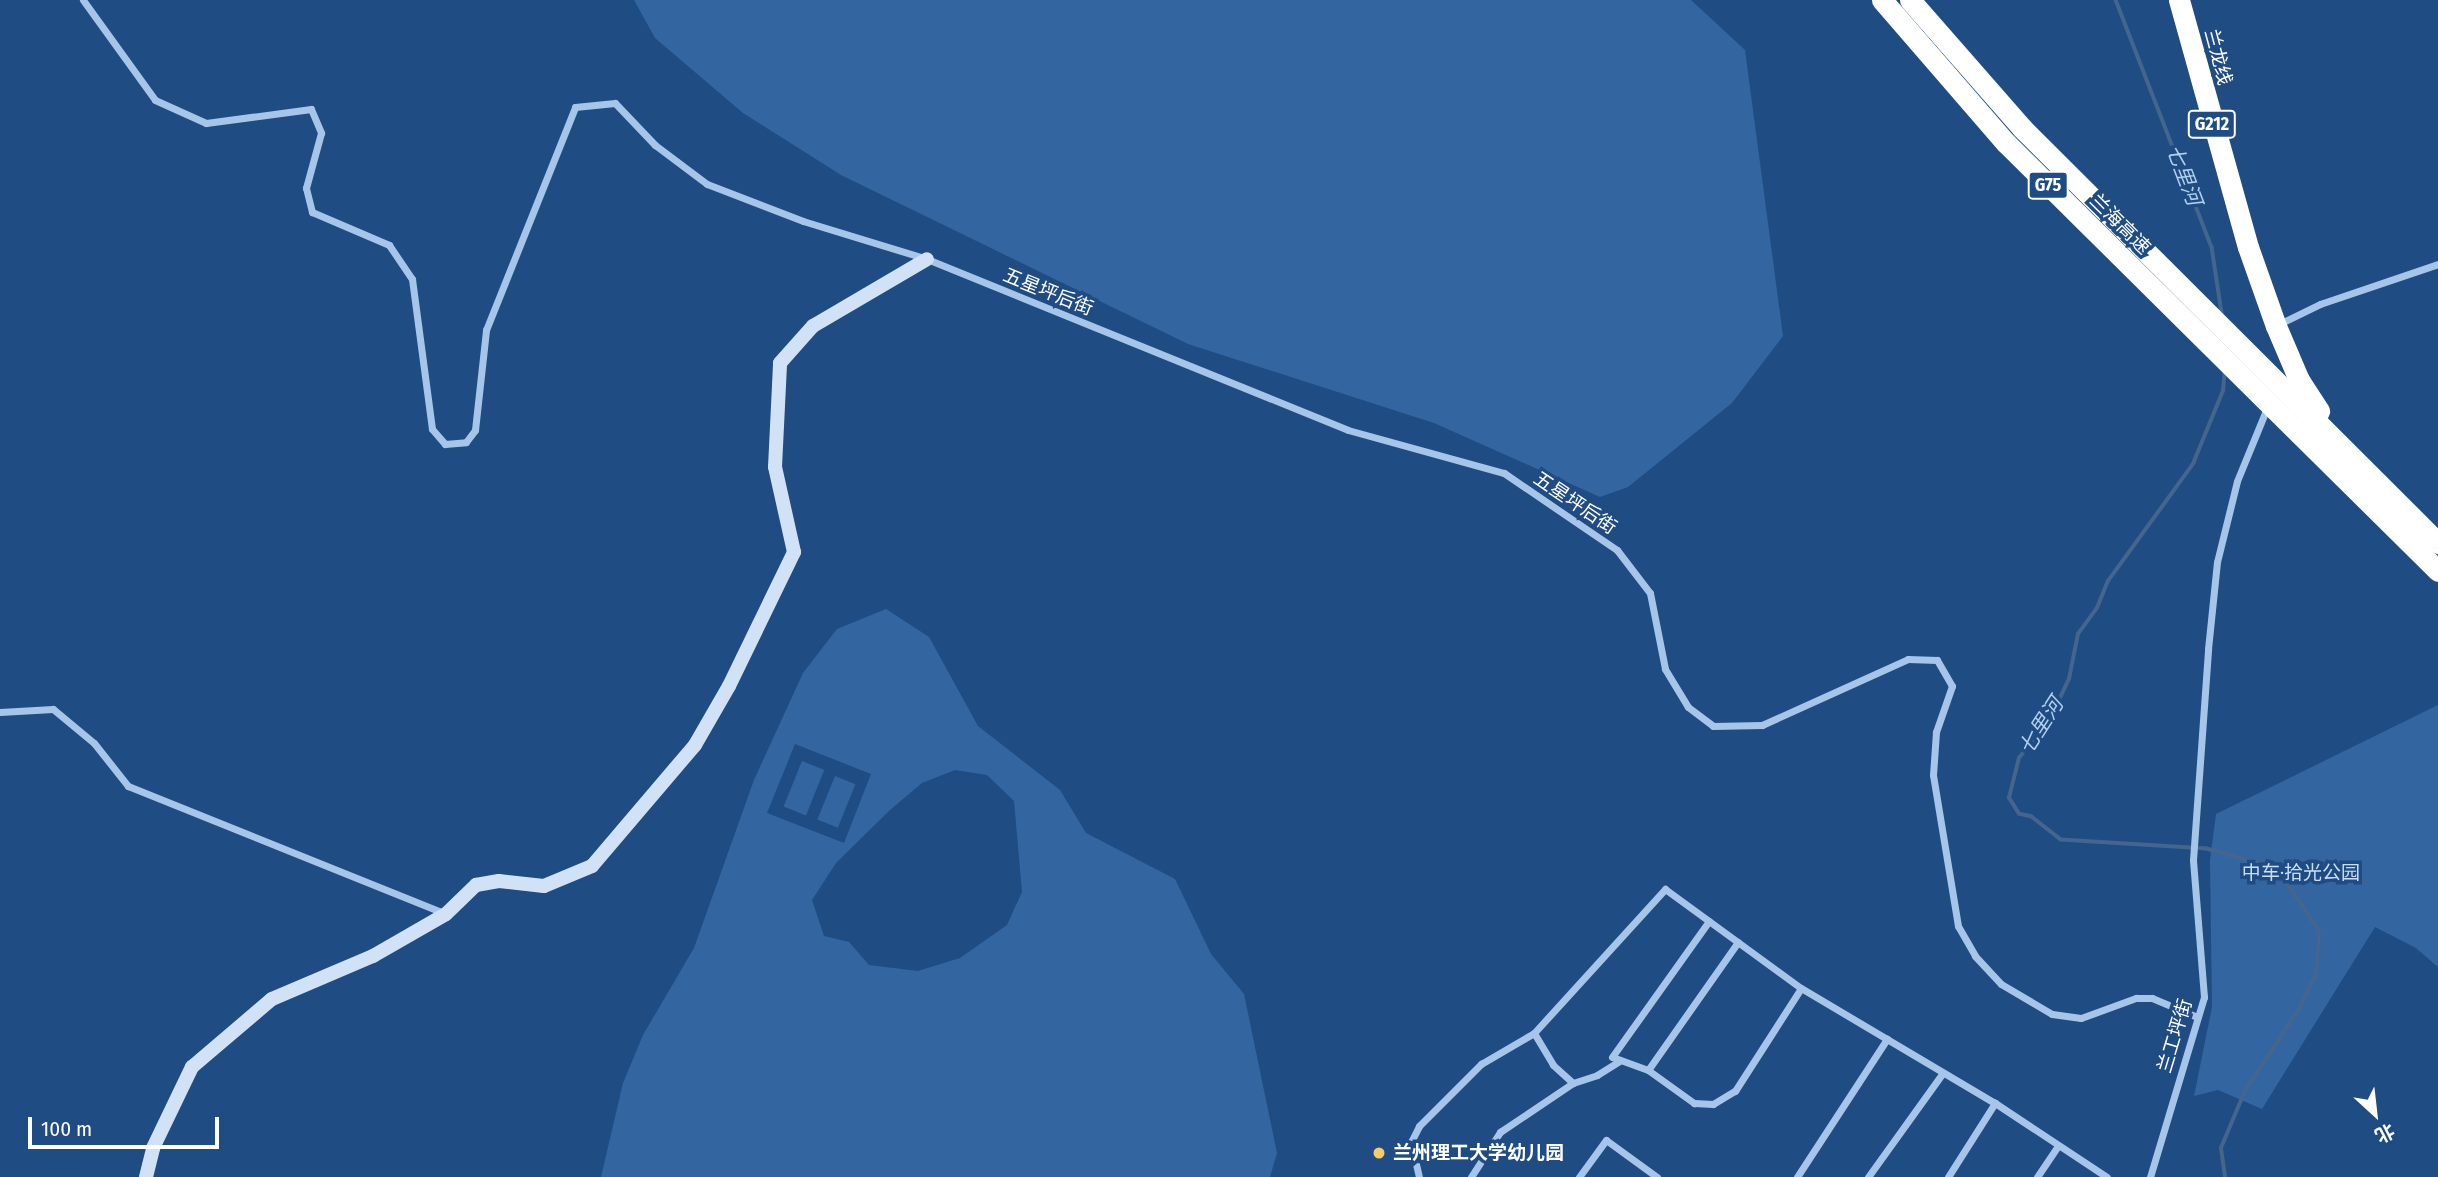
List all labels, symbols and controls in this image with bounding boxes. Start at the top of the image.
street label: 兰龙线 [2200,27,2236,87]
road number: G212 [2188,110,2236,139]
water label: 七里河 [2161,141,2207,209]
road number: G75 [2027,170,2069,200]
street label: 兰海高速 [2085,189,2155,259]
street label: 五星坪后街 [1000,264,1096,320]
street label: 五星坪后街 [1529,467,1621,539]
water label: 七里河 [2013,693,2069,759]
park label: 中车·拾光公园 [2242,862,2360,884]
street label: 兰工坪街 [2153,996,2197,1076]
north arrow [2340,1079,2410,1149]
scale bar [32,1104,222,1148]
text: 100 m [41,1116,92,1142]
text: 北 [2371,1119,2398,1148]
place label: 兰州理工大学幼儿园 [1393,1142,1564,1164]
marker: 兰州理工大学幼儿园 [1371,1145,1387,1161]

